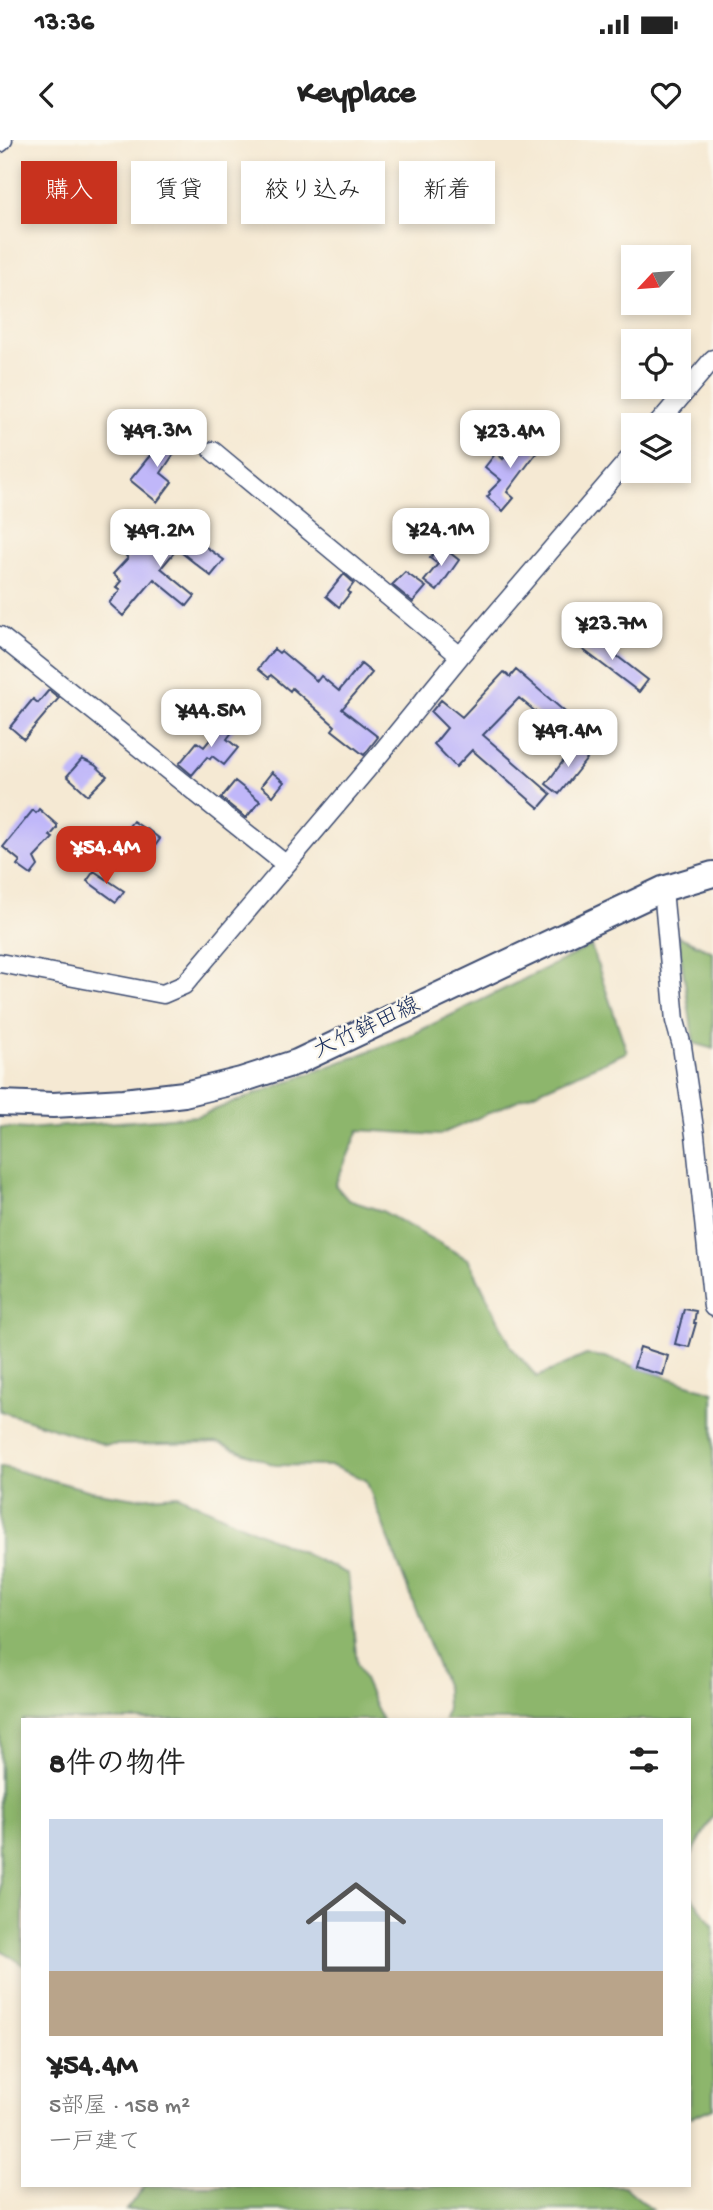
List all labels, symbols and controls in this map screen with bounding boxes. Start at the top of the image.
text: 13:36 [35,9,94,40]
icon: back [28,76,66,114]
text: Keyplace [298,76,415,114]
icon: heart [647,76,685,114]
chip: 購入 [21,161,117,224]
chip: 賃貸 [131,161,227,224]
chip: 絞り込み [241,161,385,224]
chip: 新着 [399,161,495,224]
north arrow [621,245,691,315]
map controls [621,245,691,483]
button: locate [621,329,691,399]
pin: ¥49.3M [100,410,214,469]
pin: ¥23.4M [453,410,567,470]
button: layers [621,413,691,483]
text: ¥49.3M [123,418,191,445]
text: ¥23.4M [476,419,544,446]
pin: ¥24.1M [384,508,498,568]
pin: ¥49.2M [103,510,217,569]
text: ¥24.1M [408,517,474,544]
text: ¥49.2M [126,518,194,545]
pin: ¥23.7M [555,602,669,662]
text: ¥23.7M [577,611,647,638]
pin: ¥44.5M [154,690,268,749]
text: ¥44.5M [177,698,245,725]
pin: ¥49.4M [511,710,625,769]
text: ¥49.4M [534,718,602,745]
pin: ¥54.4M [49,826,163,886]
text: ¥54.4M [72,835,140,862]
street label: 大竹鉾田線 [309,992,425,1066]
icon: filters [625,1741,663,1779]
text: 8件の物件 [49,1749,185,1784]
icon: home [293,1864,419,1990]
text: ¥54.4M [49,2050,137,2085]
text: 5部屋 · 158 m² [49,2094,190,2121]
text: 一戸建て [49,2130,141,2157]

